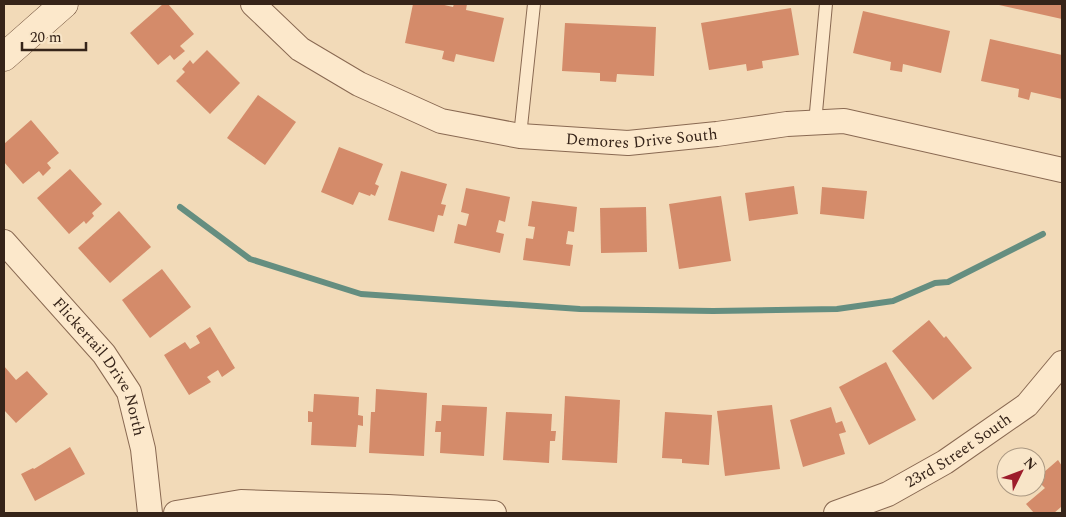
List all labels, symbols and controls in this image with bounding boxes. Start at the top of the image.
scale bar [22,20,86,52]
text: 20 m [30,26,62,49]
street label: Demores Drive South [565,122,719,155]
street label: Flickertail Drive North [47,292,151,438]
street label: 23rd Street South [901,407,1016,494]
north arrow [996,447,1046,497]
text: N [1019,452,1042,475]

